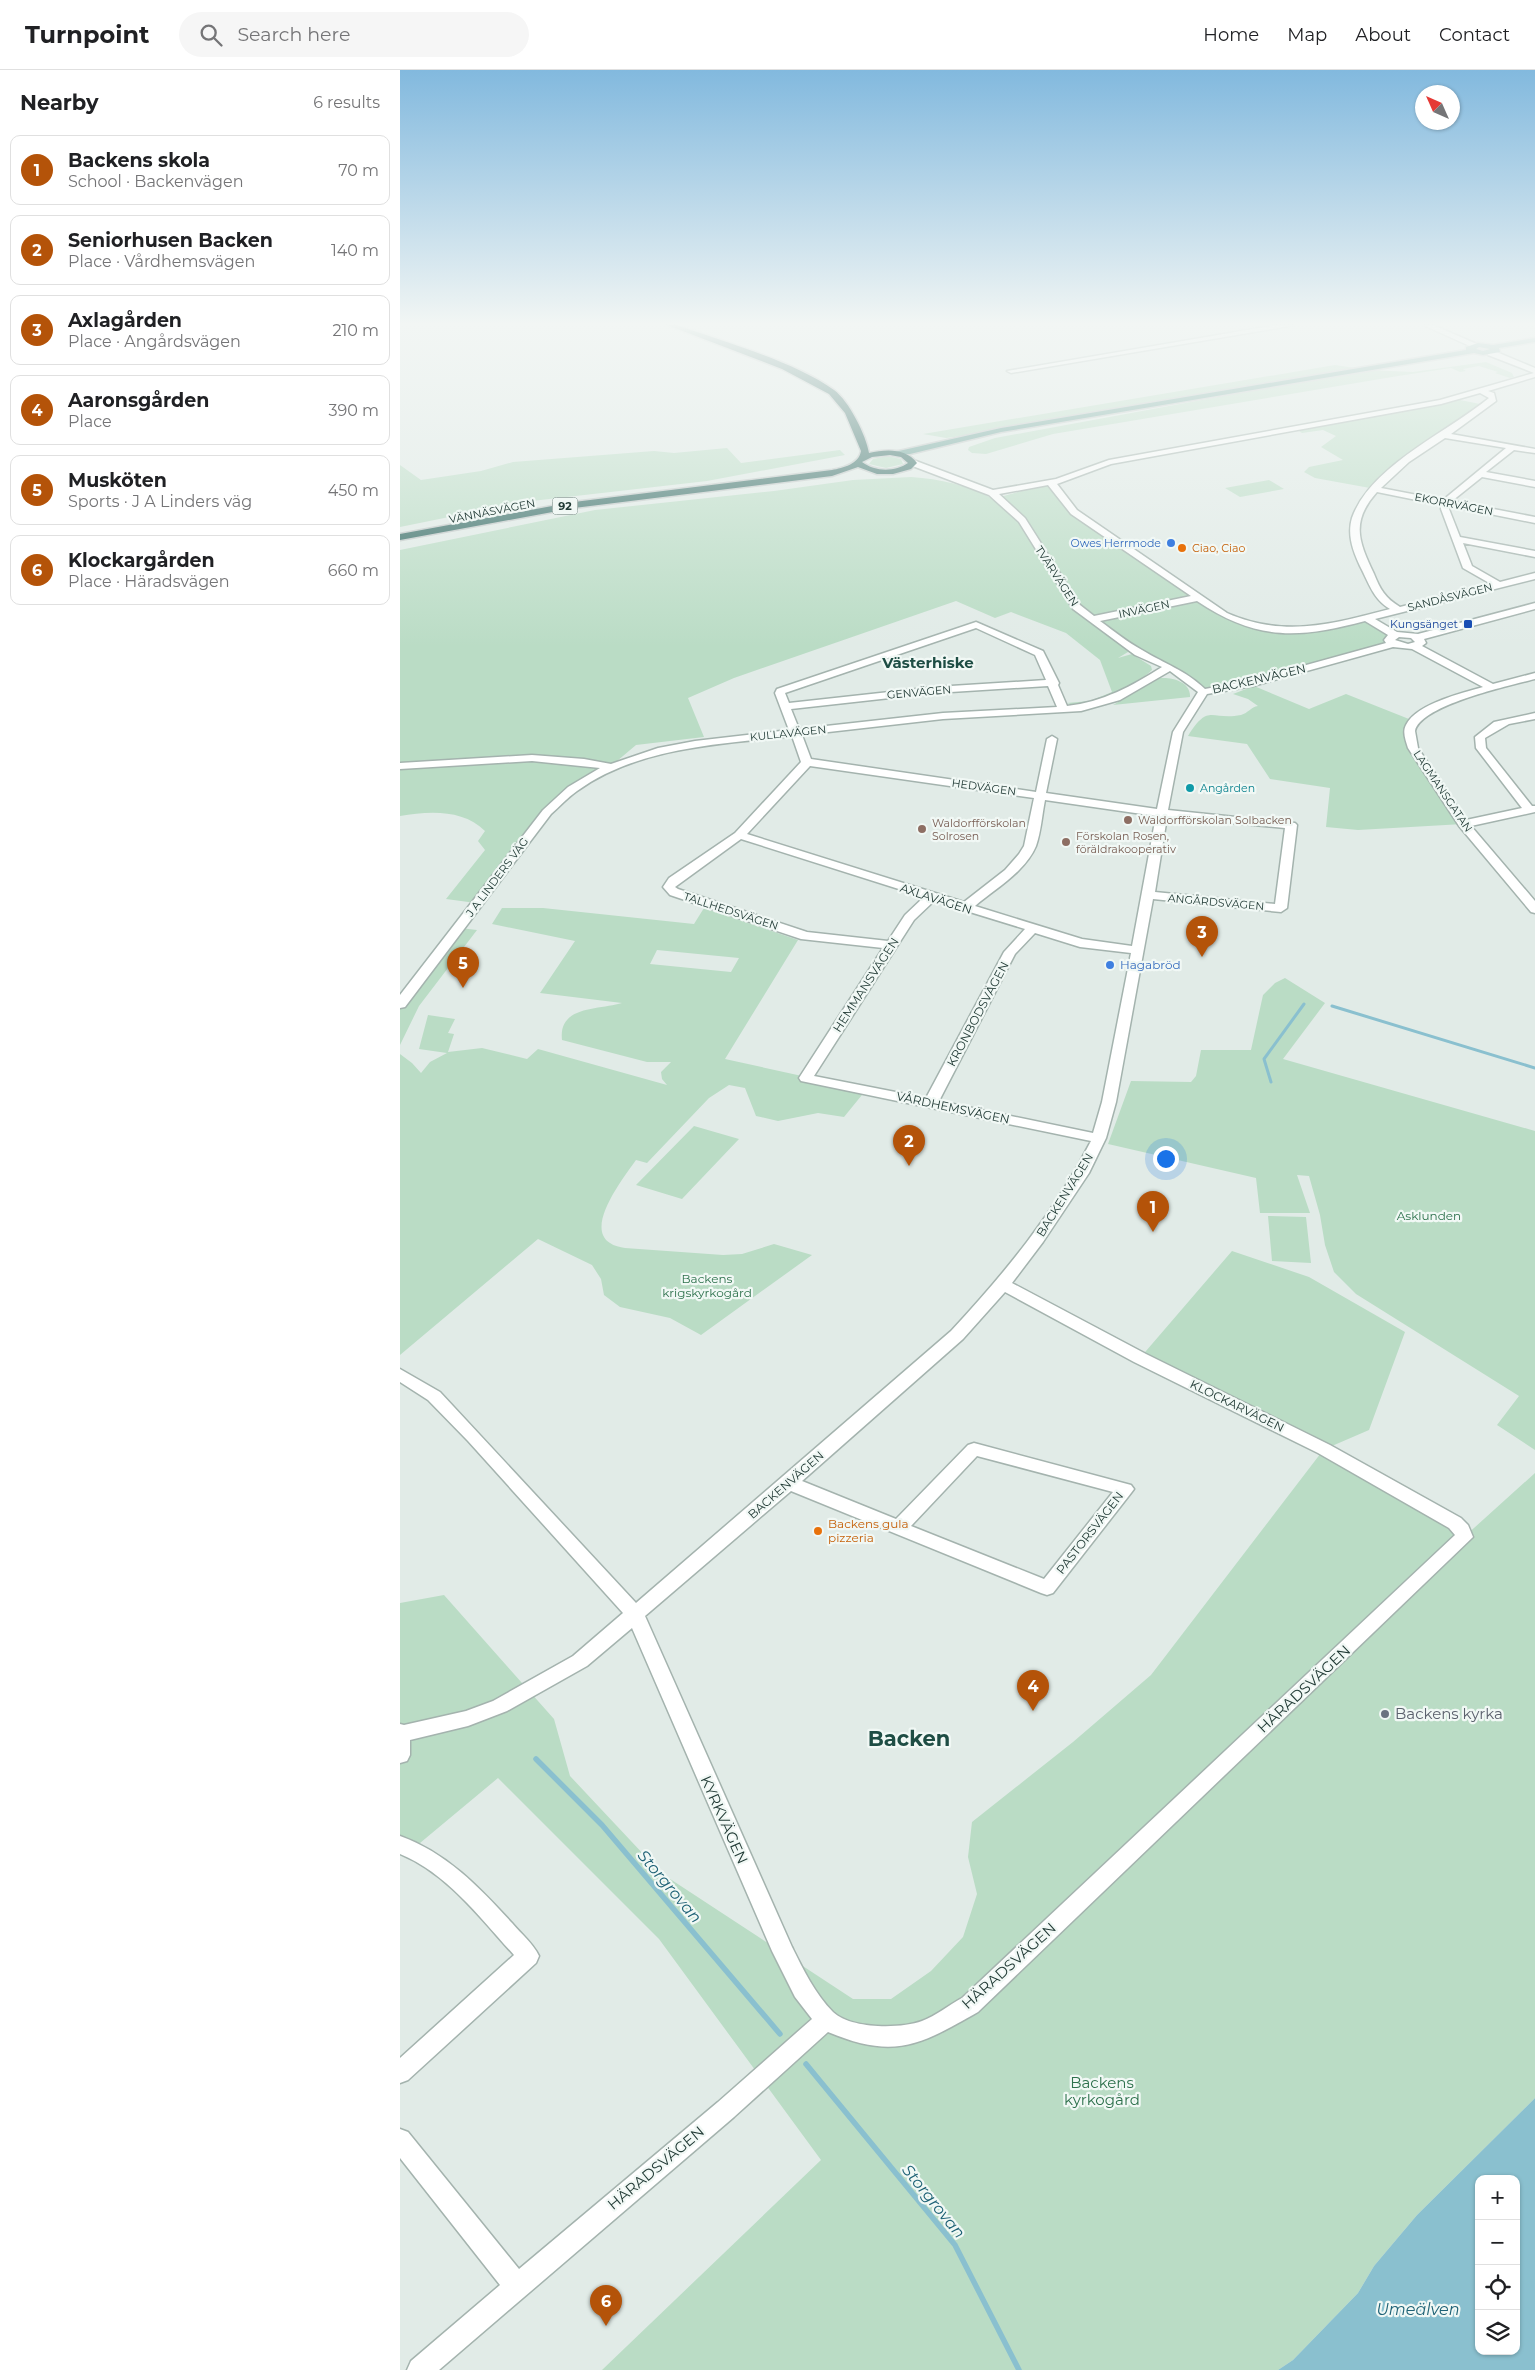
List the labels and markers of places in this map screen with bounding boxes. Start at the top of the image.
place label: Owes Herrmode [1070,536,1161,550]
marker: Owes Herrmode [1165,537,1177,549]
place label: Ciao, Ciao [1192,541,1245,555]
marker: Ciao, Ciao [1176,542,1188,554]
place label: Kungsänget [1390,617,1459,631]
marker: Kungsänget [1462,618,1474,630]
place label: Angården [1200,781,1255,795]
marker: Angården [1184,782,1196,794]
place label: Waldorfförskolan Solbacken [1138,813,1292,827]
marker: Waldorfförskolan Solbacken [1122,814,1134,826]
place label: Waldorfförskolan Solrosen [932,816,1026,843]
marker: Waldorfförskolan Solrosen [916,823,928,835]
place label: Förskolan Rosen, föräldrakooperativ [1076,829,1176,856]
marker: Förskolan Rosen, föräldrakooperativ [1060,836,1072,848]
pin: 3 [1186,916,1218,957]
pin: 5 [447,947,479,988]
place label: Hagabröd [1120,957,1181,972]
marker: Hagabröd [1104,959,1116,971]
pin: 2 [893,1125,925,1166]
pin: 1 [1137,1191,1169,1232]
place label: Backens gula pizzeria [828,1516,909,1545]
marker: Backens gula pizzeria [812,1525,824,1537]
pin: 4 [1017,1670,1049,1711]
place label: Backens kyrka [1395,1704,1503,1723]
marker: Backens kyrka [1379,1708,1391,1720]
pin: 6 [590,2285,622,2326]

